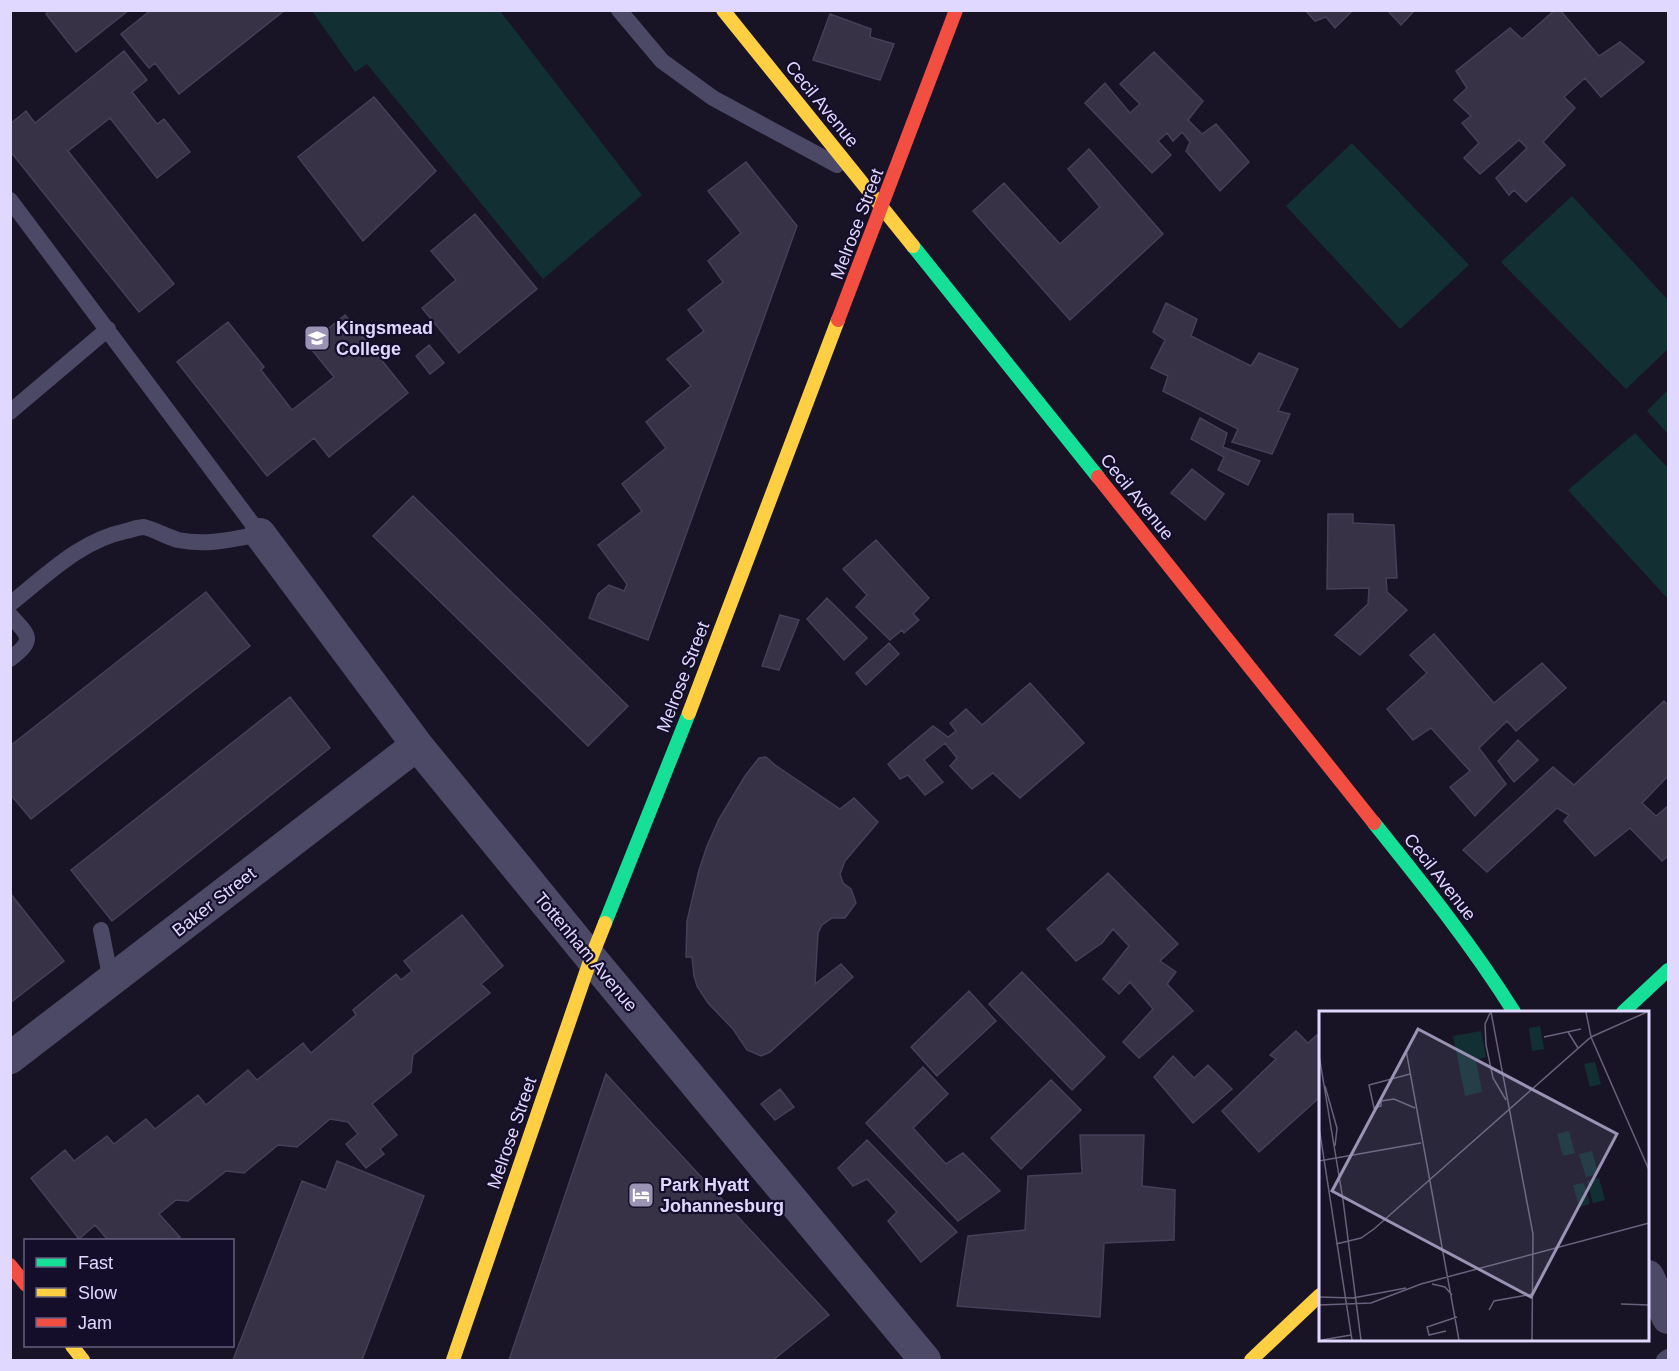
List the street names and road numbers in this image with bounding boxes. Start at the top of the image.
street label: Cecil Avenue [781,57,863,151]
street label: Melrose Street [827,166,887,282]
street label: Cecil Avenue [1096,450,1178,544]
street label: Melrose Street [653,619,713,735]
street label: Cecil Avenue [1400,830,1480,924]
street label: Baker Street [168,863,260,941]
street label: Tottenham Avenue [531,889,641,1015]
street label: Melrose Street [483,1074,541,1192]

